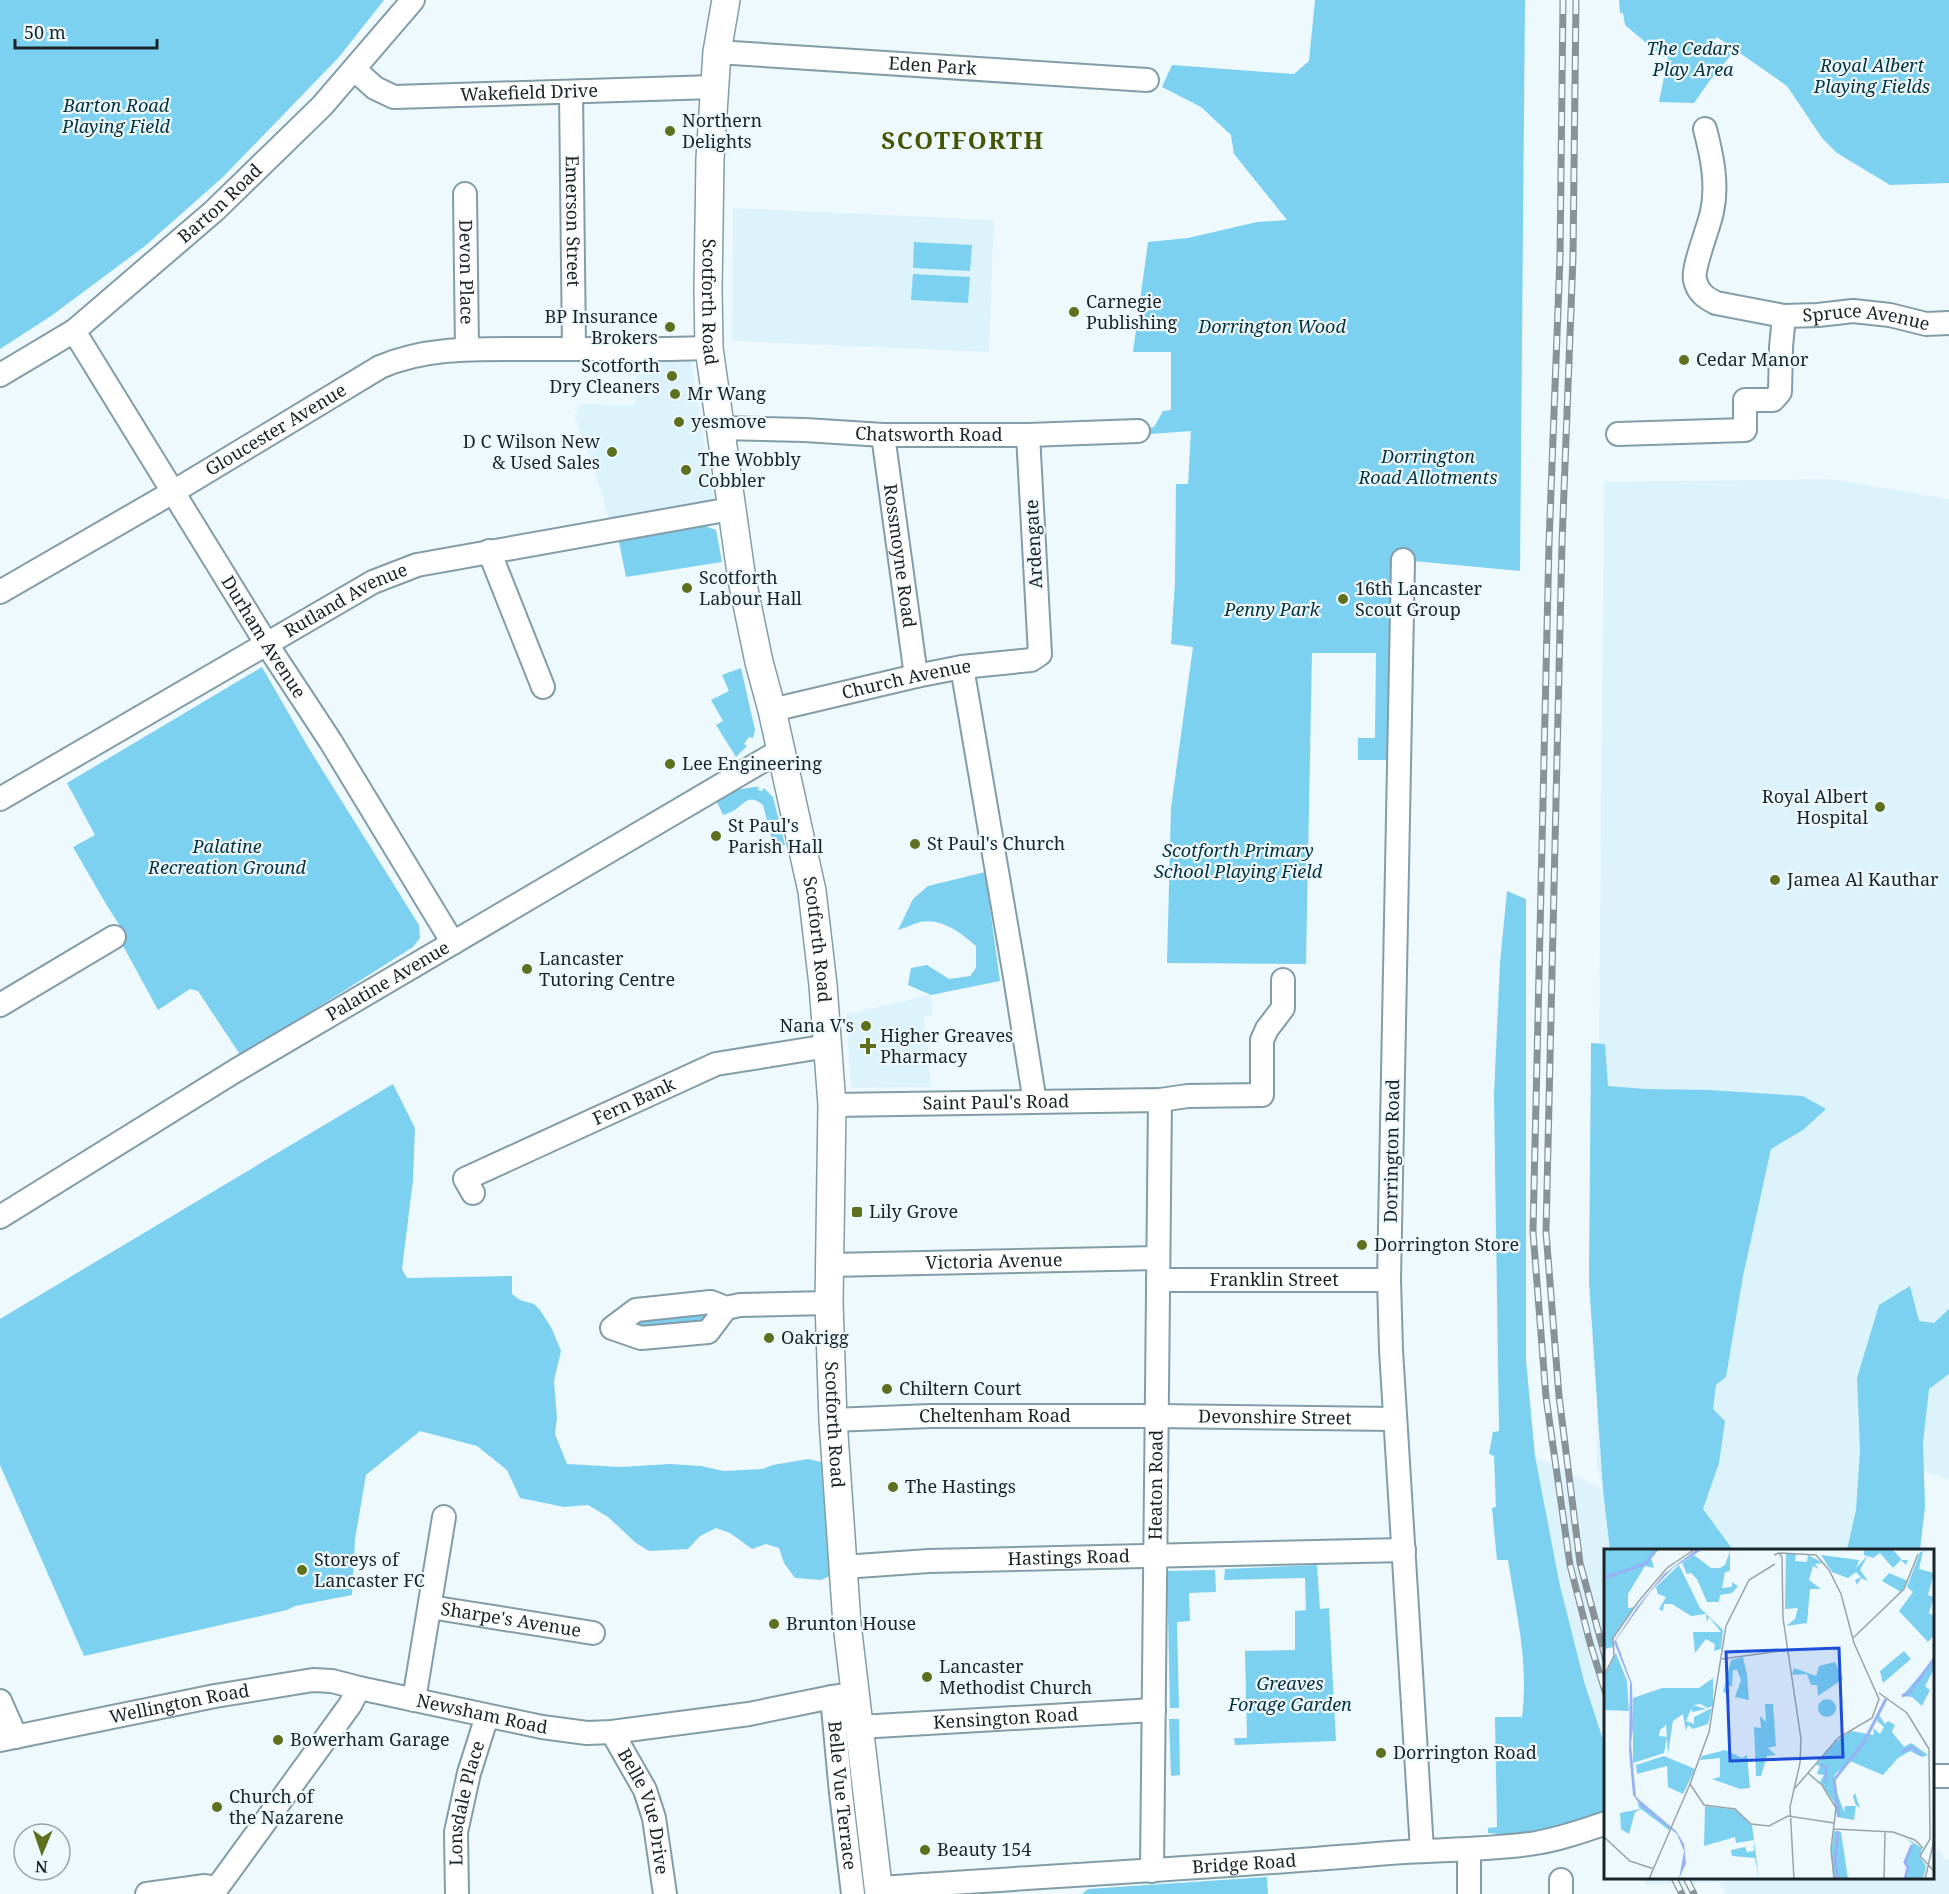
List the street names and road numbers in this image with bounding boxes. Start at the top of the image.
street label: Eden Park [888,50,978,80]
street label: Wakefield Drive [460,78,598,106]
street label: Emerson Street [561,155,586,287]
street label: Barton Road [172,158,267,248]
street label: Devon Place [454,219,480,325]
street label: Scotforth Road [697,238,724,367]
street label: Spruce Avenue [1802,298,1933,336]
street label: Gloucester Avenue [200,377,350,481]
street label: Chatsworth Road [854,420,1003,446]
street label: Rossmoyne Road [879,482,922,629]
street label: Ardengate [1019,499,1047,589]
street label: Rutland Avenue [279,557,411,642]
street label: Durham Avenue [216,571,312,703]
street label: Church Avenue [839,653,972,704]
street label: Scotforth Road [798,874,837,1003]
street label: Palatine Avenue [321,935,453,1026]
street label: Fern Bank [588,1071,679,1130]
street label: Dorrington Road [1378,1079,1404,1223]
street label: Saint Paul's Road [922,1088,1069,1115]
street label: Victoria Avenue [925,1247,1063,1274]
street label: Franklin Street [1210,1267,1338,1291]
street label: Scotforth Road [820,1361,851,1489]
street label: Cheltenham Road [918,1403,1071,1427]
street label: Devonshire Street [1198,1404,1352,1429]
street label: Heaton Road [1142,1430,1168,1540]
street label: Hastings Road [1007,1543,1130,1570]
street label: Sharpe's Avenue [439,1596,583,1642]
street label: Wellington Road [107,1678,251,1728]
street label: Newsham Road [414,1688,549,1739]
street label: Kensington Road [933,1701,1079,1734]
street label: Belle Vue Terrace [823,1720,863,1871]
street label: Lonsdale Place [443,1737,490,1866]
street label: Belle Vue Drive [613,1744,675,1876]
street label: Bridge Road [1191,1847,1297,1879]

